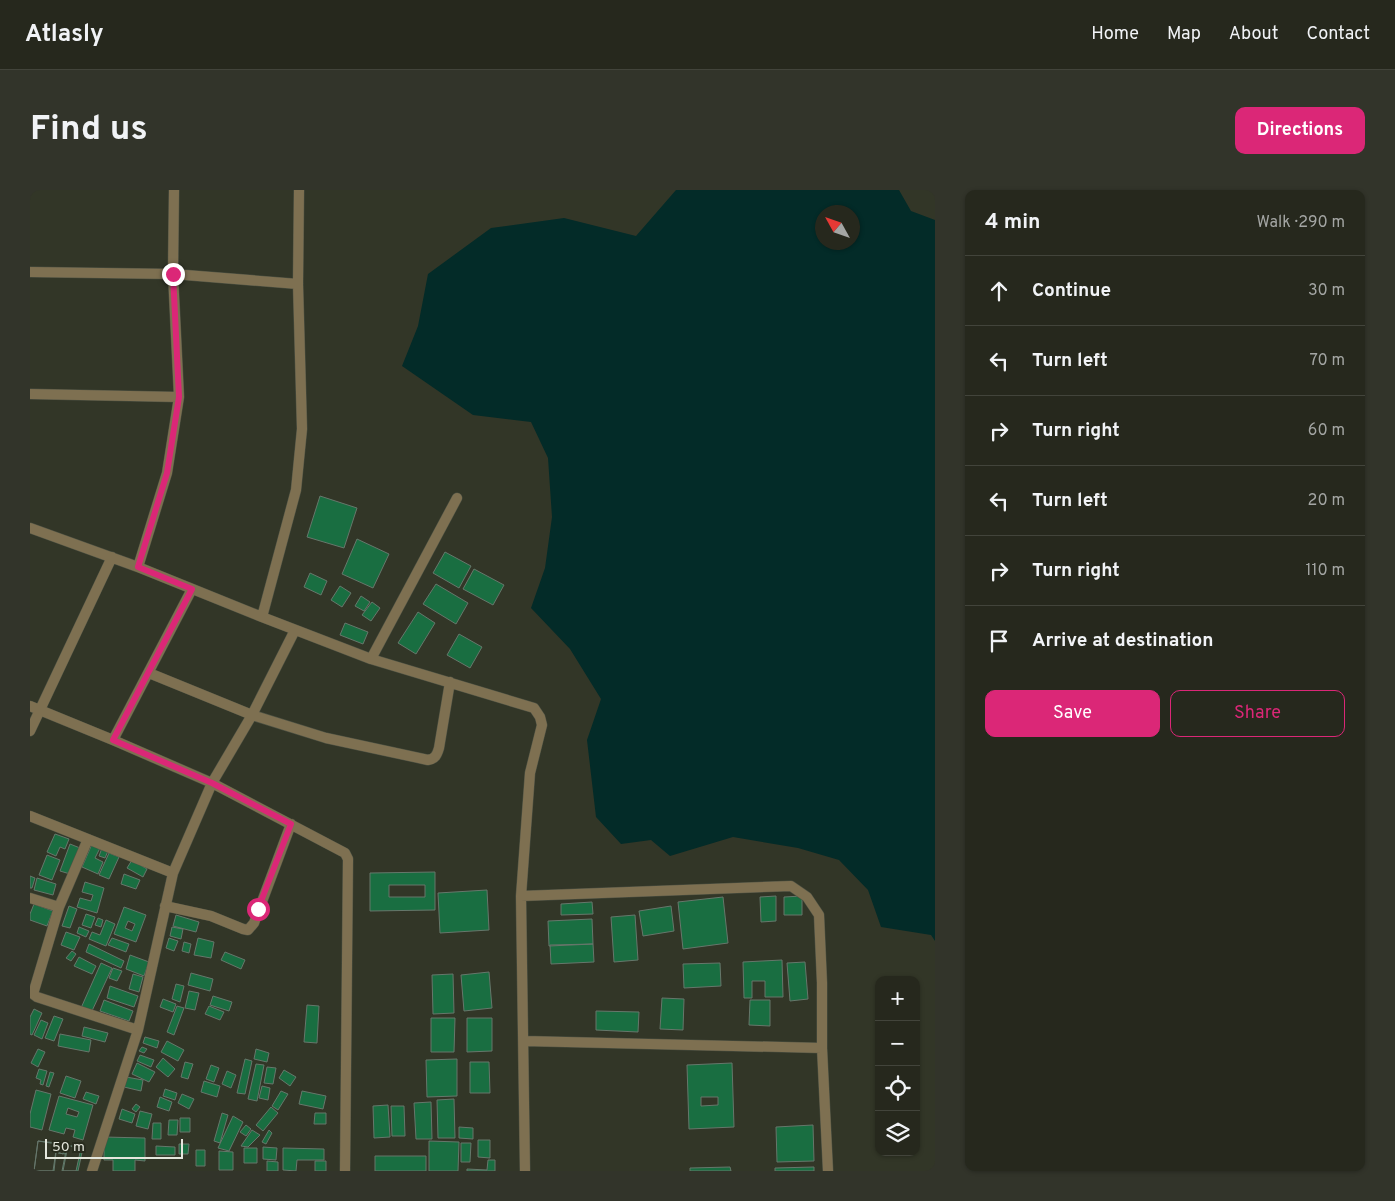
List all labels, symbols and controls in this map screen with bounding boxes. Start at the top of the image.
text: Atlasly [25,20,104,50]
text: Home [1091,23,1139,46]
text: Map [1167,23,1201,46]
text: About [1229,23,1278,46]
text: Contact [1306,23,1370,46]
button: Directions [1235,107,1365,154]
text: Find us [30,108,148,152]
north arrow [815,205,860,250]
text: 4 min [985,209,1041,236]
text: Walk · 290 m [1257,213,1345,233]
route end [162,263,185,286]
icon: ahead [985,277,1013,305]
text: Continue [1032,279,1111,303]
text: 30 m [1308,281,1345,301]
icon: left [985,347,1013,375]
text: Turn left [1032,349,1108,373]
text: 70 m [1310,351,1345,371]
icon: right [985,417,1013,445]
text: Turn right [1032,419,1120,443]
text: 60 m [1308,421,1345,441]
icon: left [985,487,1013,515]
text: Turn left [1032,489,1108,513]
text: 20 m [1308,491,1345,511]
icon: right [985,557,1013,585]
text: Turn right [1032,559,1120,583]
text: 110 m [1305,561,1345,581]
icon: arrive [985,627,1013,655]
text: Arrive at destination [1032,629,1213,653]
button: Save [985,690,1160,737]
button: Share [1170,690,1345,737]
route start [247,898,270,921]
map controls [875,976,920,1156]
button: + [875,976,920,1021]
button: − [875,1021,920,1066]
button: locate [875,1066,920,1111]
button: layers [875,1111,920,1156]
scale bar [45,1136,182,1159]
text: 50 m [52,1139,85,1156]

